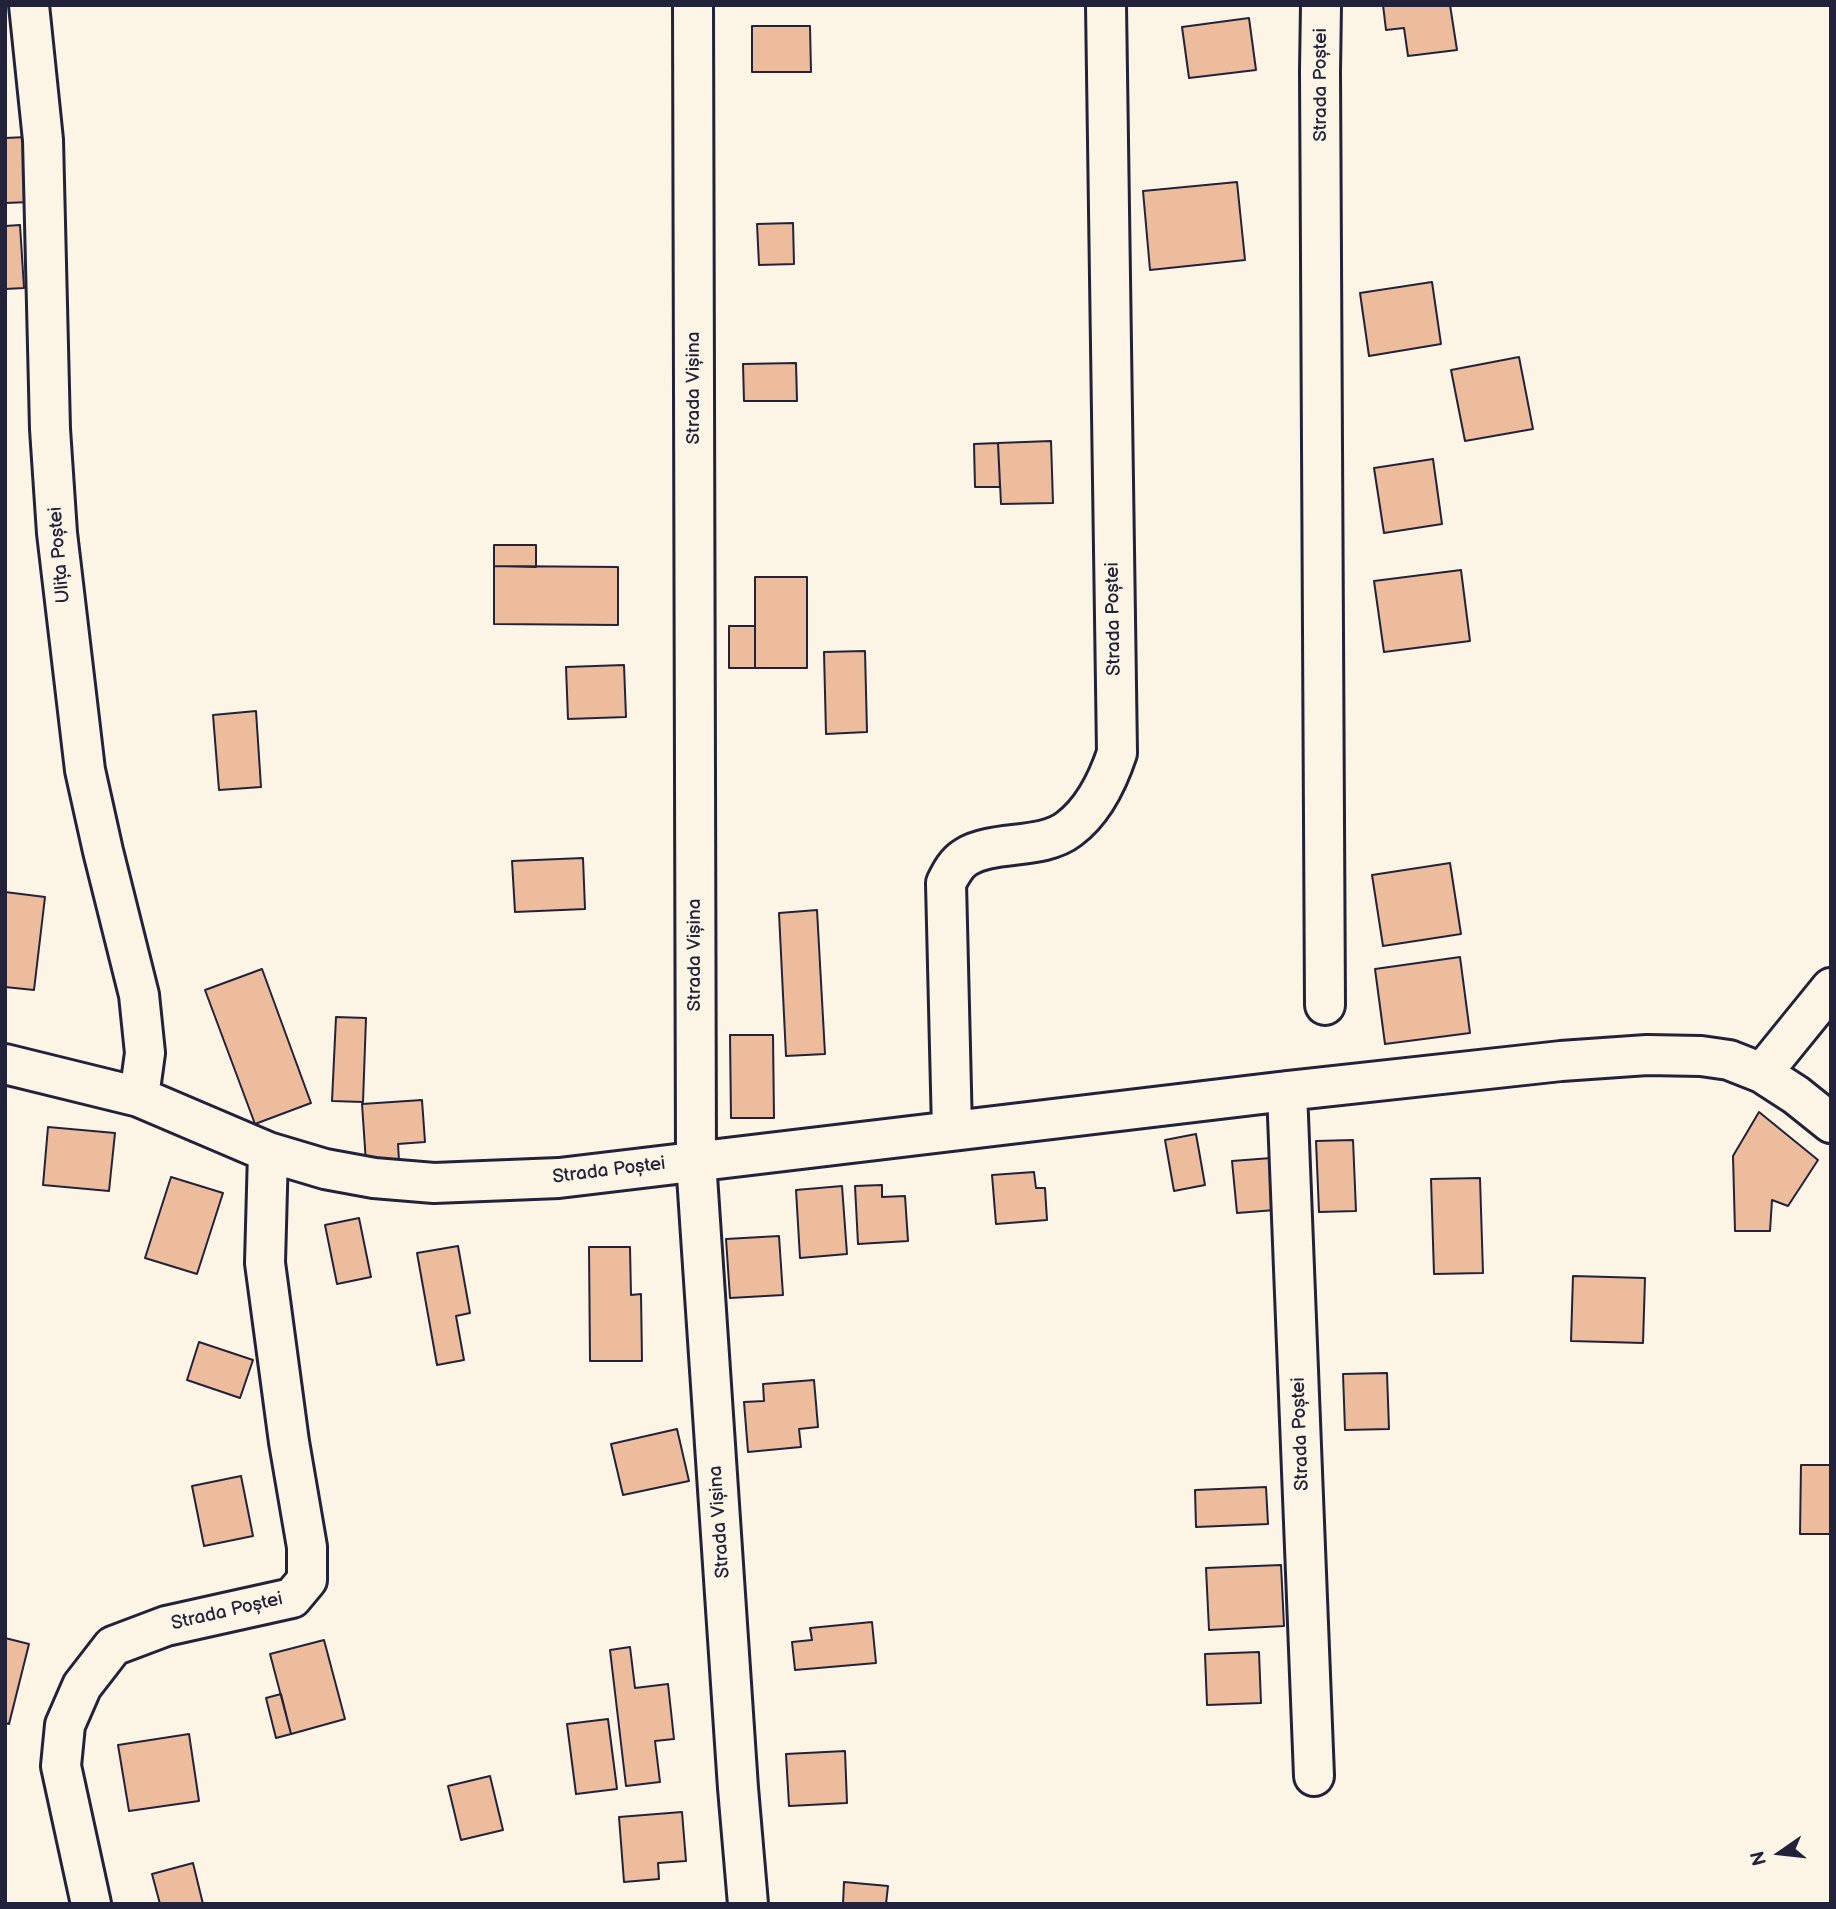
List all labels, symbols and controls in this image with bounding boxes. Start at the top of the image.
street label: Strada Poștei [1310,28,1332,142]
street label: Strada Vișina [683,332,705,444]
street label: Ulița Poștei [44,506,76,604]
street label: Strada Poștei [1102,562,1126,676]
street label: Strada Vișina [684,899,706,1011]
street label: Strada Poștei [551,1153,667,1189]
street label: Strada Poștei [1288,1377,1314,1491]
street label: Strada Vișina [705,1465,735,1579]
street label: Strada Poștei [169,1588,285,1636]
north arrow [1745,1818,1815,1888]
text: N [1746,1848,1772,1868]

